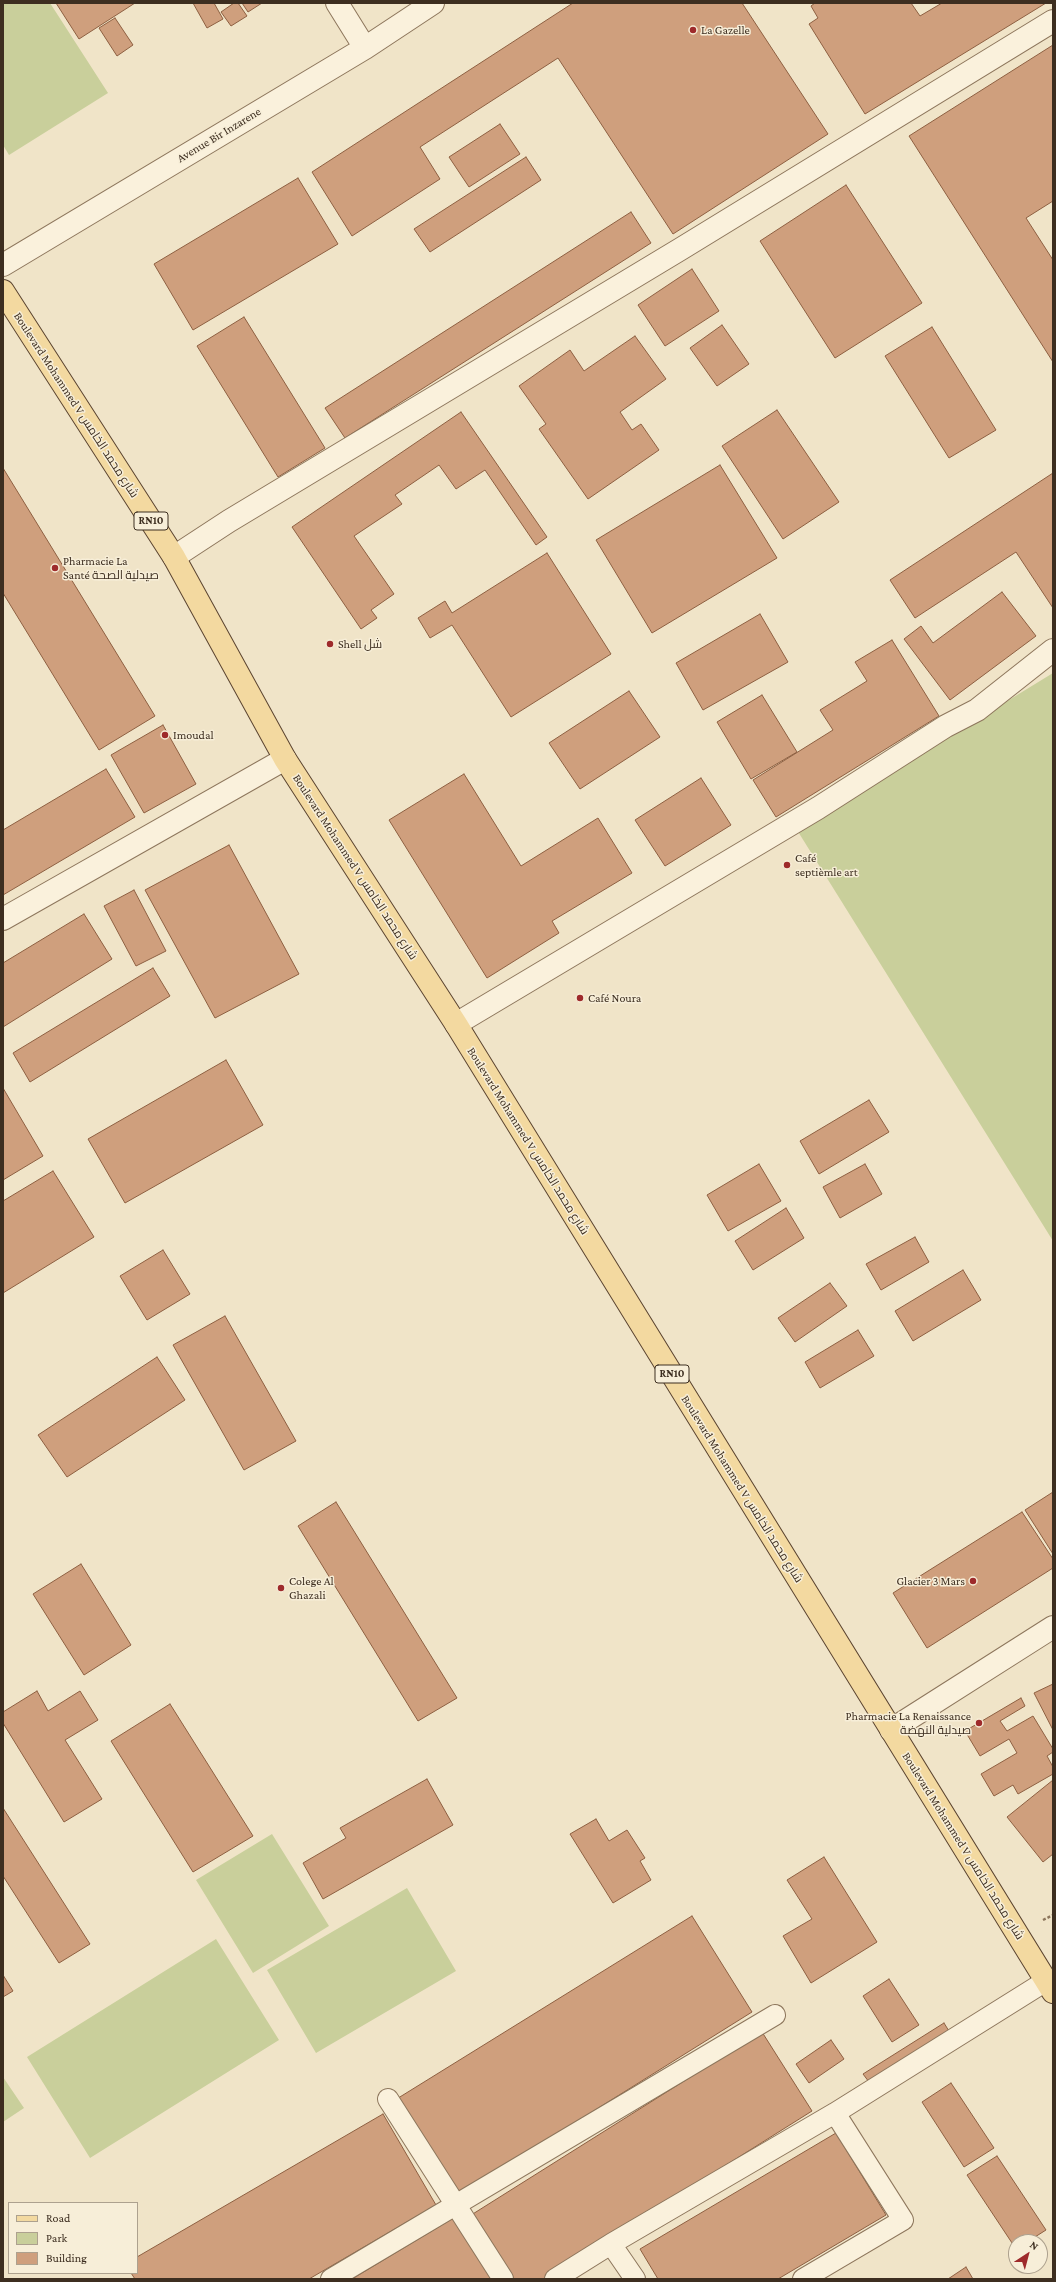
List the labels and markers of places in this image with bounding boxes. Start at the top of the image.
place label: La Gazelle [701,23,750,37]
marker: La Gazelle [688,25,698,35]
place label: Pharmacie La Santé صيدلية الصحة [63,554,159,582]
marker: Pharmacie La Santé صيدلية الصحة [50,563,60,573]
place label: Shell شل [338,637,382,651]
marker: Shell شل [325,639,335,649]
place label: Imoudal [173,728,214,742]
marker: Imoudal [160,730,170,740]
place label: Café septièmle art [795,851,858,879]
marker: Café septièmle art [782,860,792,870]
place label: Café Noura [588,991,641,1005]
marker: Café Noura [575,993,585,1003]
place label: Colege Al Ghazali [289,1574,334,1602]
place label: Glacier 3 Mars [896,1574,965,1588]
marker: Glacier 3 Mars [968,1576,978,1586]
marker: Colege Al Ghazali [276,1583,286,1593]
place label: Pharmacie La Renaissance صيدلية النهضة [846,1709,971,1737]
marker: Pharmacie La Renaissance صيدلية النهضة [974,1718,984,1728]

